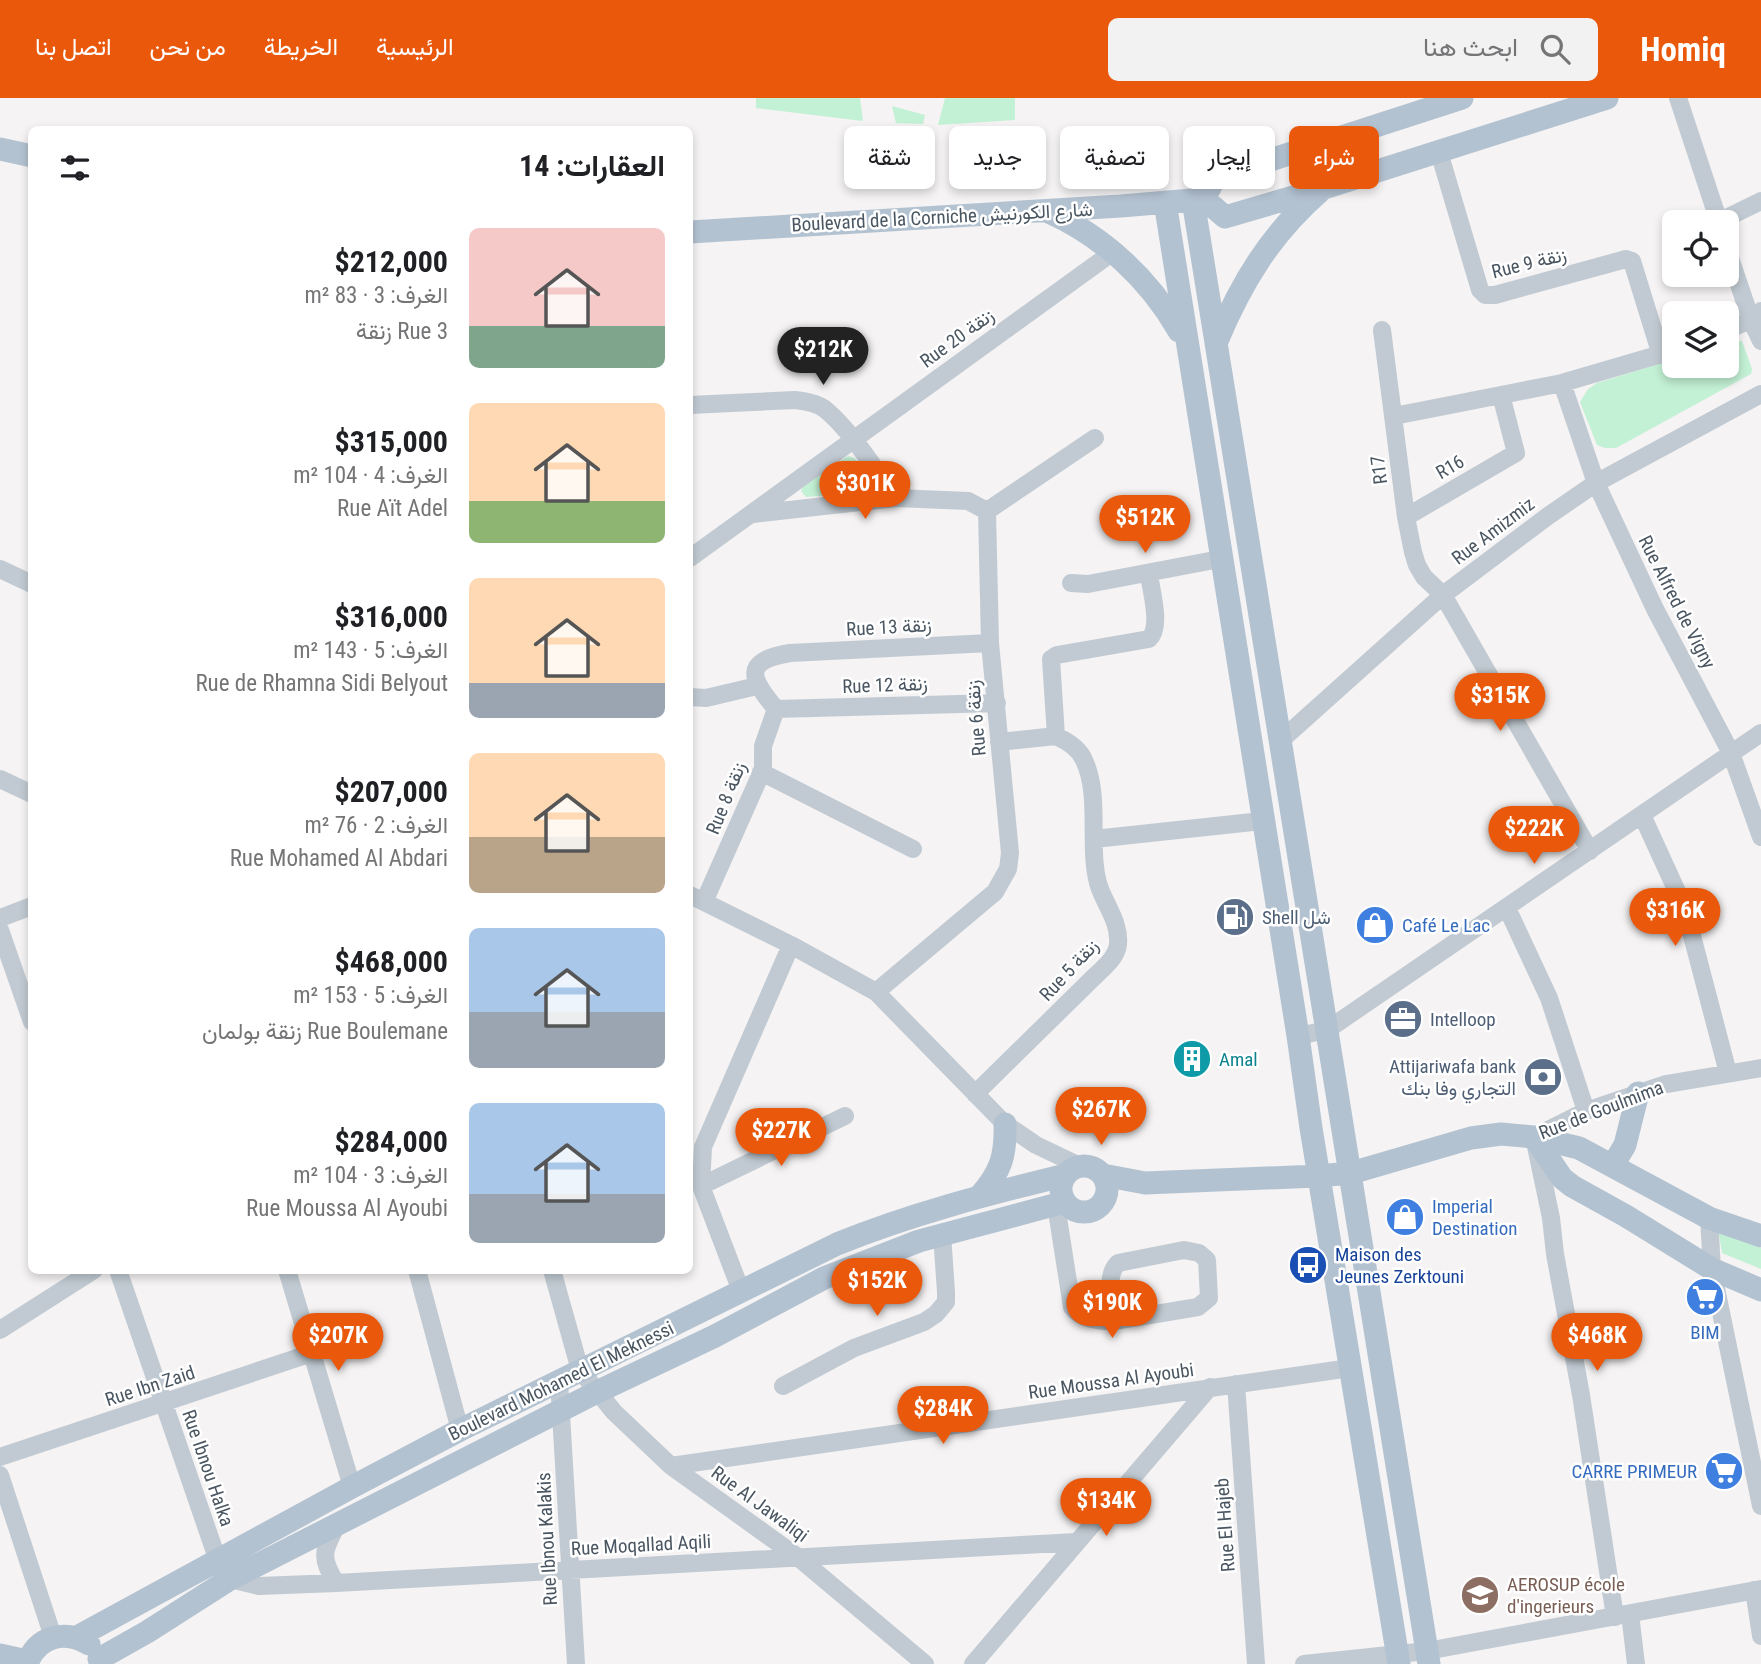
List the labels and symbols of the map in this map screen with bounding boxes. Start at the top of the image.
street label: Boulevard de la Corniche شارع الكورنيش [791,198,1093,237]
street label: Rue 9 زنقة [1489,243,1569,283]
street label: Rue 20 زنقة [916,304,998,372]
pin: $212K [774,328,872,387]
street label: R16 [1432,450,1468,484]
street label: R17 [1366,454,1392,486]
pin: $301K [816,462,914,521]
street label: Rue Amizmiz [1447,492,1539,570]
pin: $512K [1096,496,1194,555]
street label: Rue Alfred de Vigny [1634,532,1721,673]
street label: Rue 13 زنقة [846,613,932,641]
street label: Rue 12 زنقة [842,672,928,698]
pin: $315K [1451,674,1549,733]
street label: Rue 6 زنقة [961,679,991,757]
street label: Rue 8 زنقة [701,758,751,838]
pin: $222K [1485,806,1583,866]
pin: $316K [1626,888,1724,948]
fuel station icon: Shell شل [1214,896,1256,938]
shop icon: Café Le Lac [1354,904,1396,946]
place label: Shell شل [1262,906,1331,929]
place label: Café Le Lac [1402,914,1490,937]
street label: Rue 5 زنقة [1035,934,1103,1006]
office icon: Intelloop [1382,998,1424,1040]
place label: Intelloop [1430,1008,1496,1031]
building icon: Amal [1171,1038,1213,1080]
place label: Amal [1219,1048,1258,1071]
place label: Attijariwafa bank التجاري وفا بنك [1389,1055,1516,1104]
bank icon: Attijariwafa bank التجاري وفا بنك [1522,1056,1564,1098]
street label: Rue de Goulmima [1535,1076,1667,1144]
pin: $267K [1052,1088,1150,1147]
pin: $227K [732,1108,830,1168]
place label: Imperial Destination [1432,1195,1517,1240]
shop icon: Imperial Destination [1384,1196,1426,1238]
place label: Maison des Jeunes Zerktouni [1335,1243,1464,1288]
bus stop icon: Maison des Jeunes Zerktouni [1287,1244,1329,1286]
pin: $152K [828,1258,926,1318]
supermarket icon: BIM [1684,1276,1726,1318]
pin: $190K [1063,1280,1161,1340]
pin: $207K [289,1314,387,1373]
pin: $468K [1548,1314,1646,1373]
street label: Boulevard Mohamed El Meknessi [445,1316,677,1446]
place label: BIM [1690,1321,1720,1344]
street label: Rue Moussa Al Ayoubi [1027,1358,1195,1404]
street label: Rue Ibn Zaid [102,1361,198,1411]
pin: $284K [894,1386,992,1446]
street label: Rue Ibnou Halka [177,1407,239,1529]
supermarket icon: CARRE PRIMEUR [1703,1450,1745,1492]
place label: CARRE PRIMEUR [1571,1460,1697,1483]
street label: Rue Al Jawaliqi [707,1461,813,1547]
street label: Rue Ibnou Kalakis [532,1472,562,1606]
street label: Rue El Hajeb [1210,1477,1240,1573]
pin: $134K [1057,1478,1155,1538]
street label: Rue Moqallad Aqili [570,1530,712,1560]
place label: AEROSUP école d'ingerieurs [1507,1573,1625,1618]
school or university icon: AEROSUP école d'ingerieurs [1459,1574,1501,1616]

